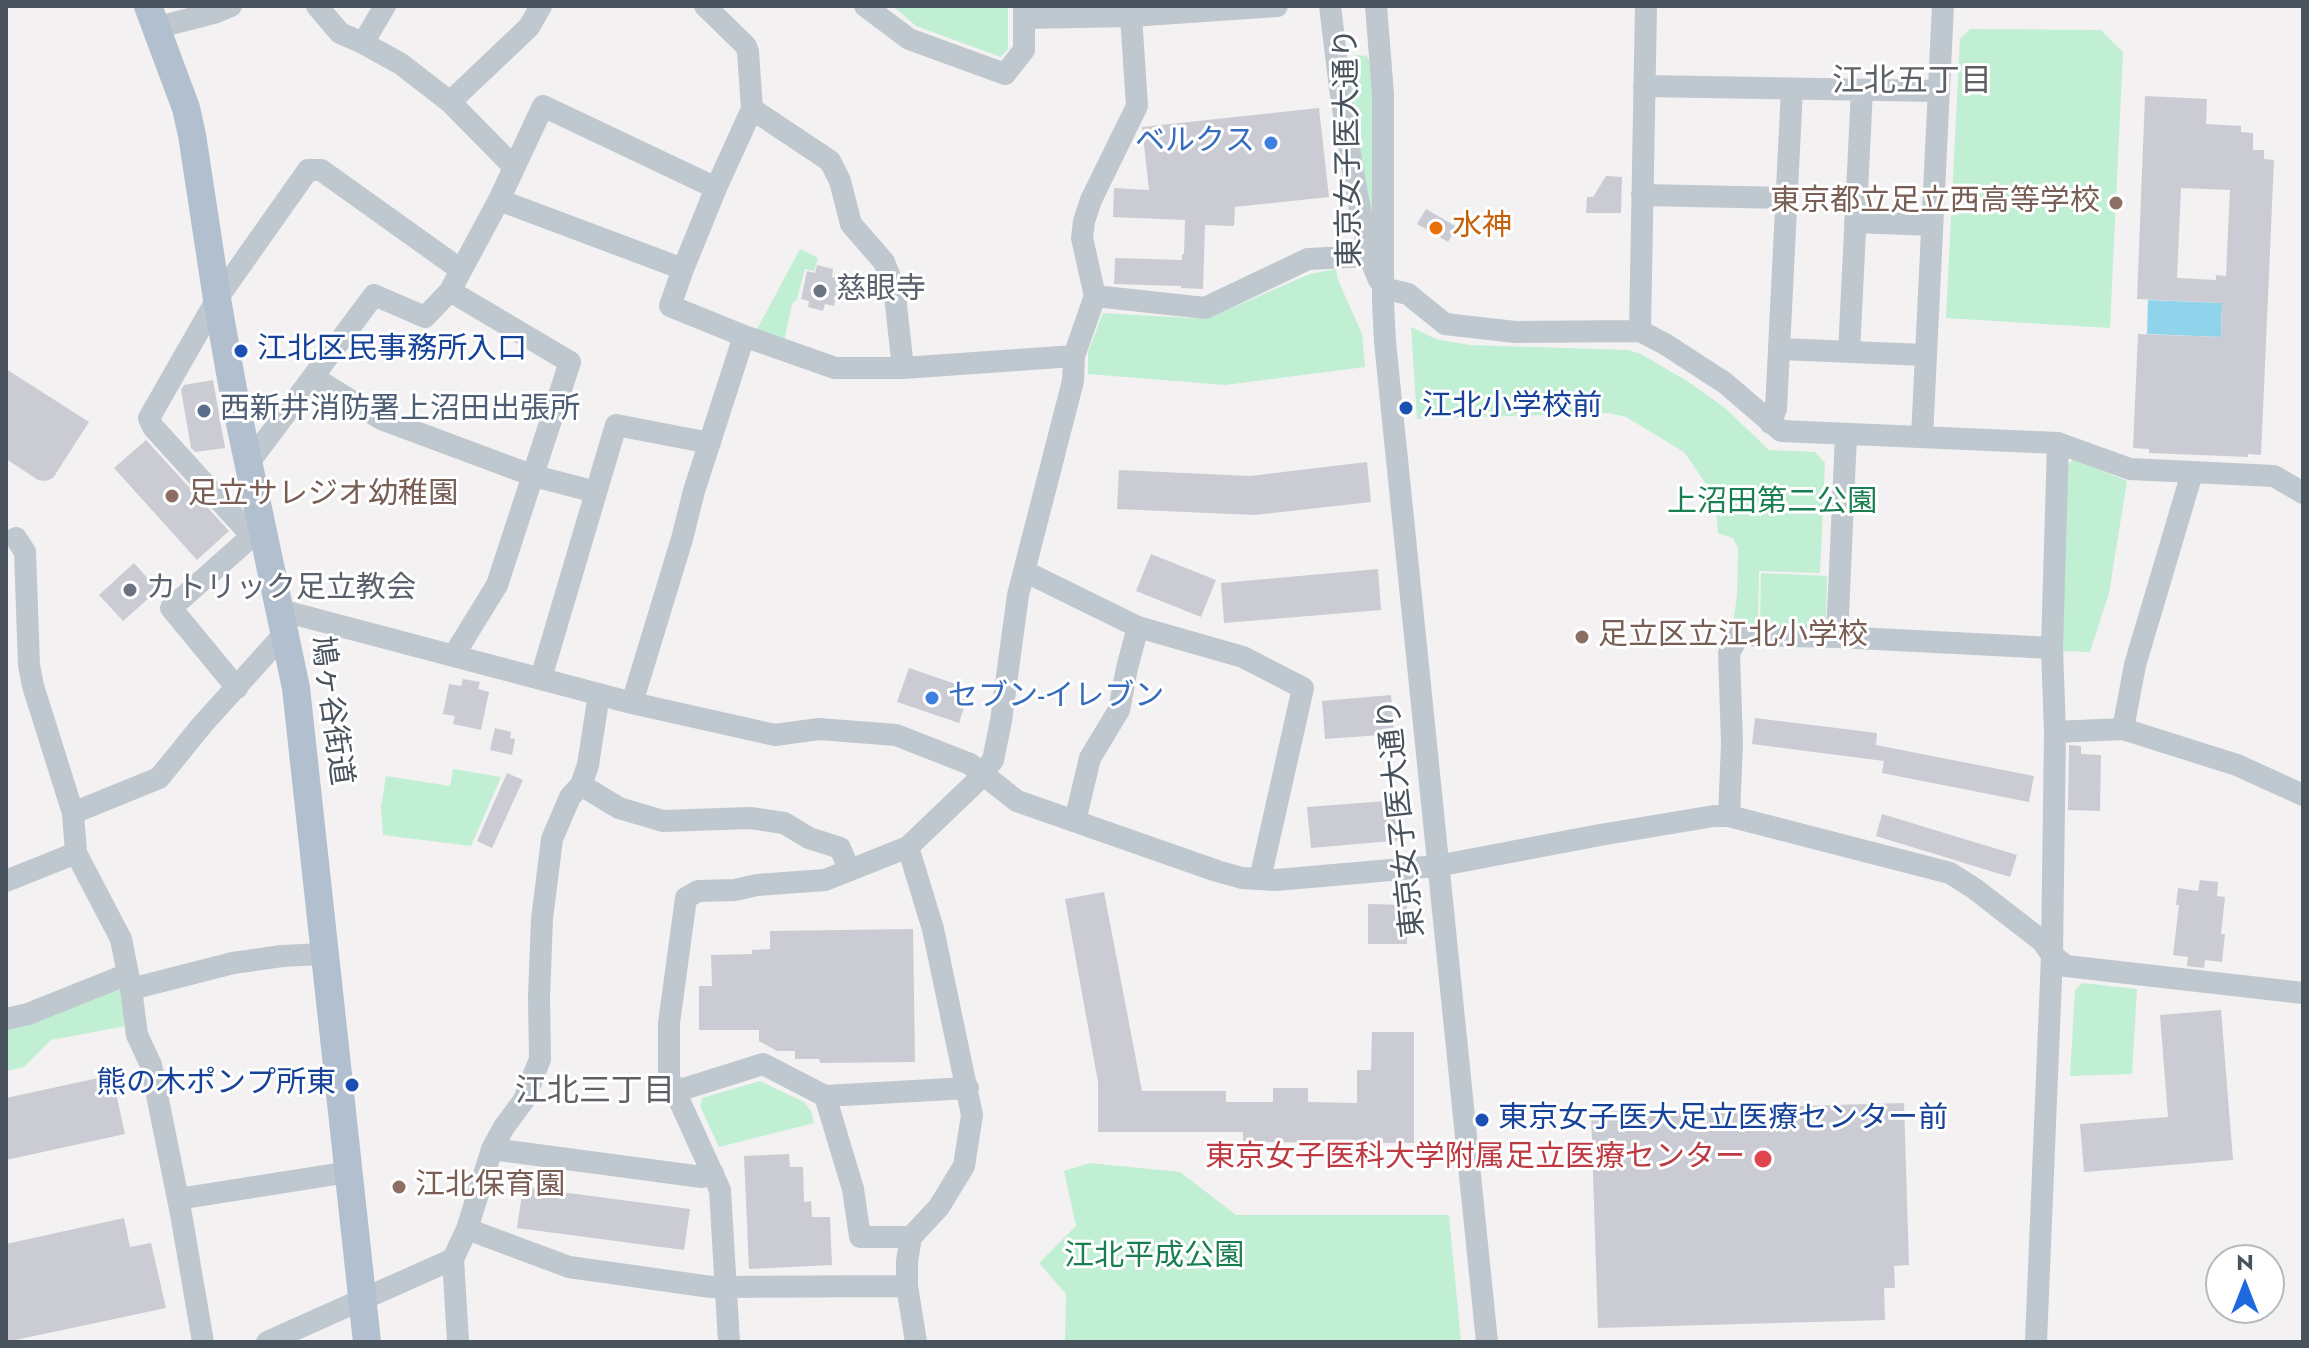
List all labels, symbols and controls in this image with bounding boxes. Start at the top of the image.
street label: 東京女子医大通り [1330,28,1370,268]
district label: 江北五丁目 [1832,64,1992,102]
place label: ベルクス [1135,125,1255,161]
marker: ベルクス [1262,134,1280,152]
place label: 東京都立足立西高等学校 [1770,185,2100,221]
marker: 東京都立足立西高等学校 [2107,194,2125,212]
place label: 水神 [1452,210,1512,246]
marker: 水神 [1427,219,1445,237]
place label: 慈眼寺 [836,273,926,309]
marker: 慈眼寺 [811,282,829,300]
place label: 江北区民事務所入口 [257,333,527,369]
marker: 江北区民事務所入口 [232,342,250,360]
place label: 江北小学校前 [1422,390,1602,426]
place label: 西新井消防署上沼田出張所 [220,393,580,429]
marker: 江北小学校前 [1397,399,1415,417]
marker: 西新井消防署上沼田出張所 [195,402,213,420]
place label: 足立サレジオ幼稚園 [188,478,458,514]
park label: 上沼田第二公園 [1667,486,1877,522]
marker: 足立サレジオ幼稚園 [163,487,181,505]
place label: カトリック足立教会 [146,572,416,608]
marker: カトリック足立教会 [121,581,139,599]
place label: 足立区立江北小学校 [1598,619,1868,655]
marker: 足立区立江北小学校 [1573,628,1591,646]
street label: 鳩ヶ谷街道 [302,634,358,788]
place label: セブン-イレブン [948,680,1164,716]
marker: セブン-イレブン [923,689,941,707]
street label: 東京女子医大通り [1373,697,1433,939]
place label: 熊の木ポンプ所東 [96,1067,336,1103]
district label: 江北三丁目 [515,1074,675,1112]
marker: 熊の木ポンプ所東 [343,1076,361,1094]
place label: 東京女子医大足立医療センター前 [1498,1102,1948,1138]
marker: 東京女子医大足立医療センター前 [1473,1111,1491,1129]
place label: 東京女子医科大学附属足立医療センター [1205,1141,1745,1177]
marker: 東京女子医科大学附属足立医療センター [1752,1148,1774,1170]
place label: 江北保育園 [415,1169,565,1205]
marker: 江北保育園 [390,1178,408,1196]
park label: 江北平成公園 [1064,1240,1244,1276]
north arrow [2205,1244,2285,1324]
text: N [2236,1246,2254,1278]

